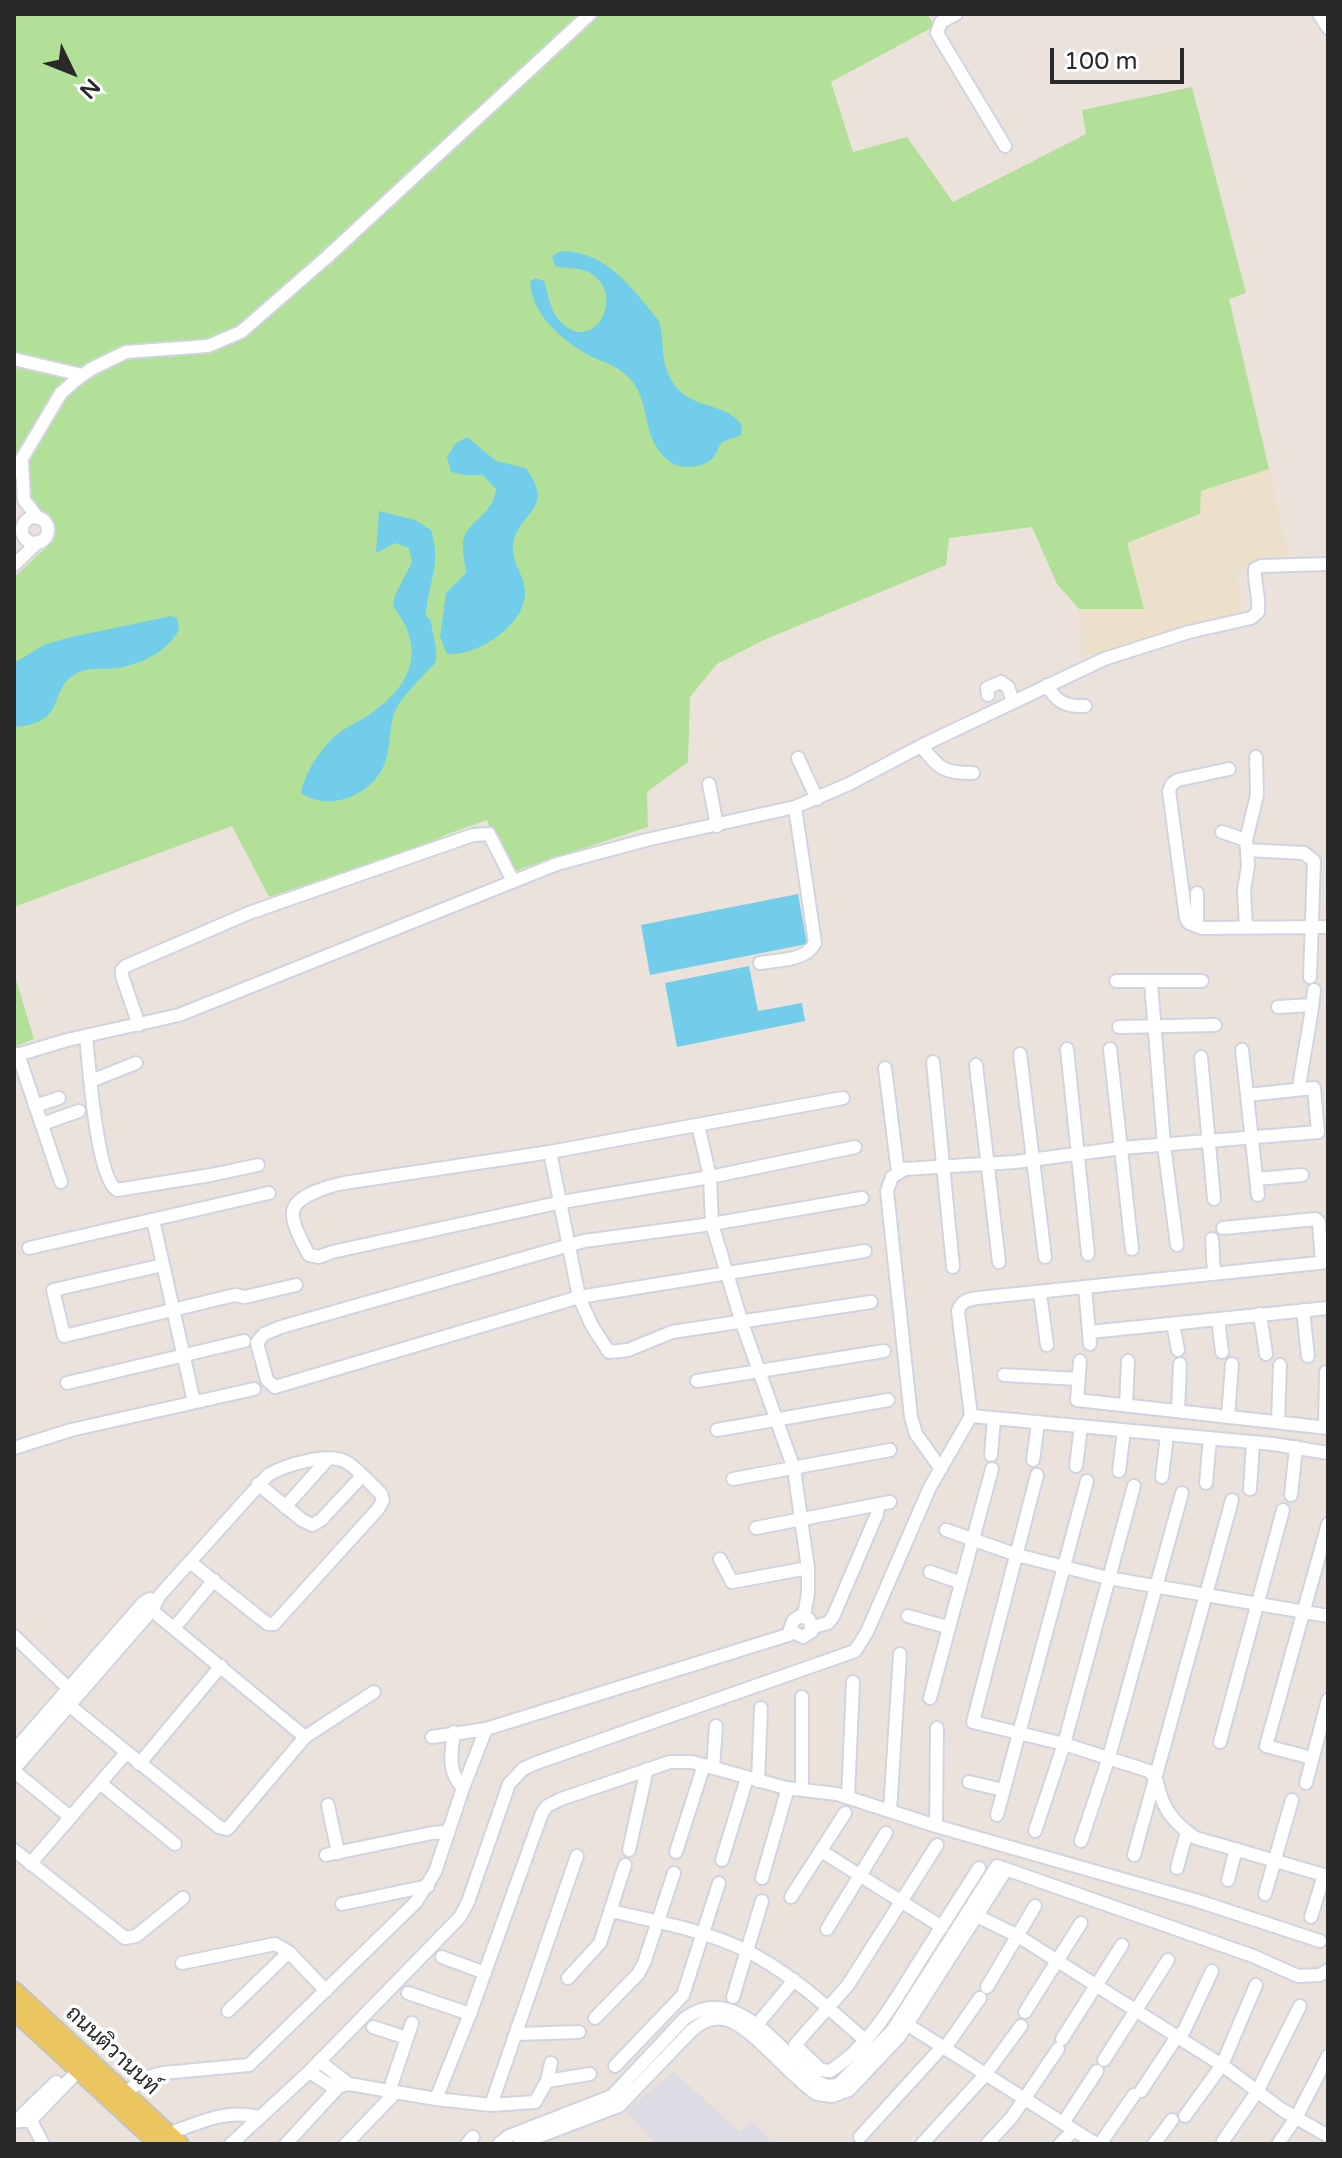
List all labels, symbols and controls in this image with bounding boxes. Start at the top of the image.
north arrow [32,32,112,112]
scale bar [1054,32,1188,82]
text: 100 m [1064,47,1138,76]
text: N [74,73,105,104]
street label: ถนนติวานนท์ [60,2001,164,2101]

